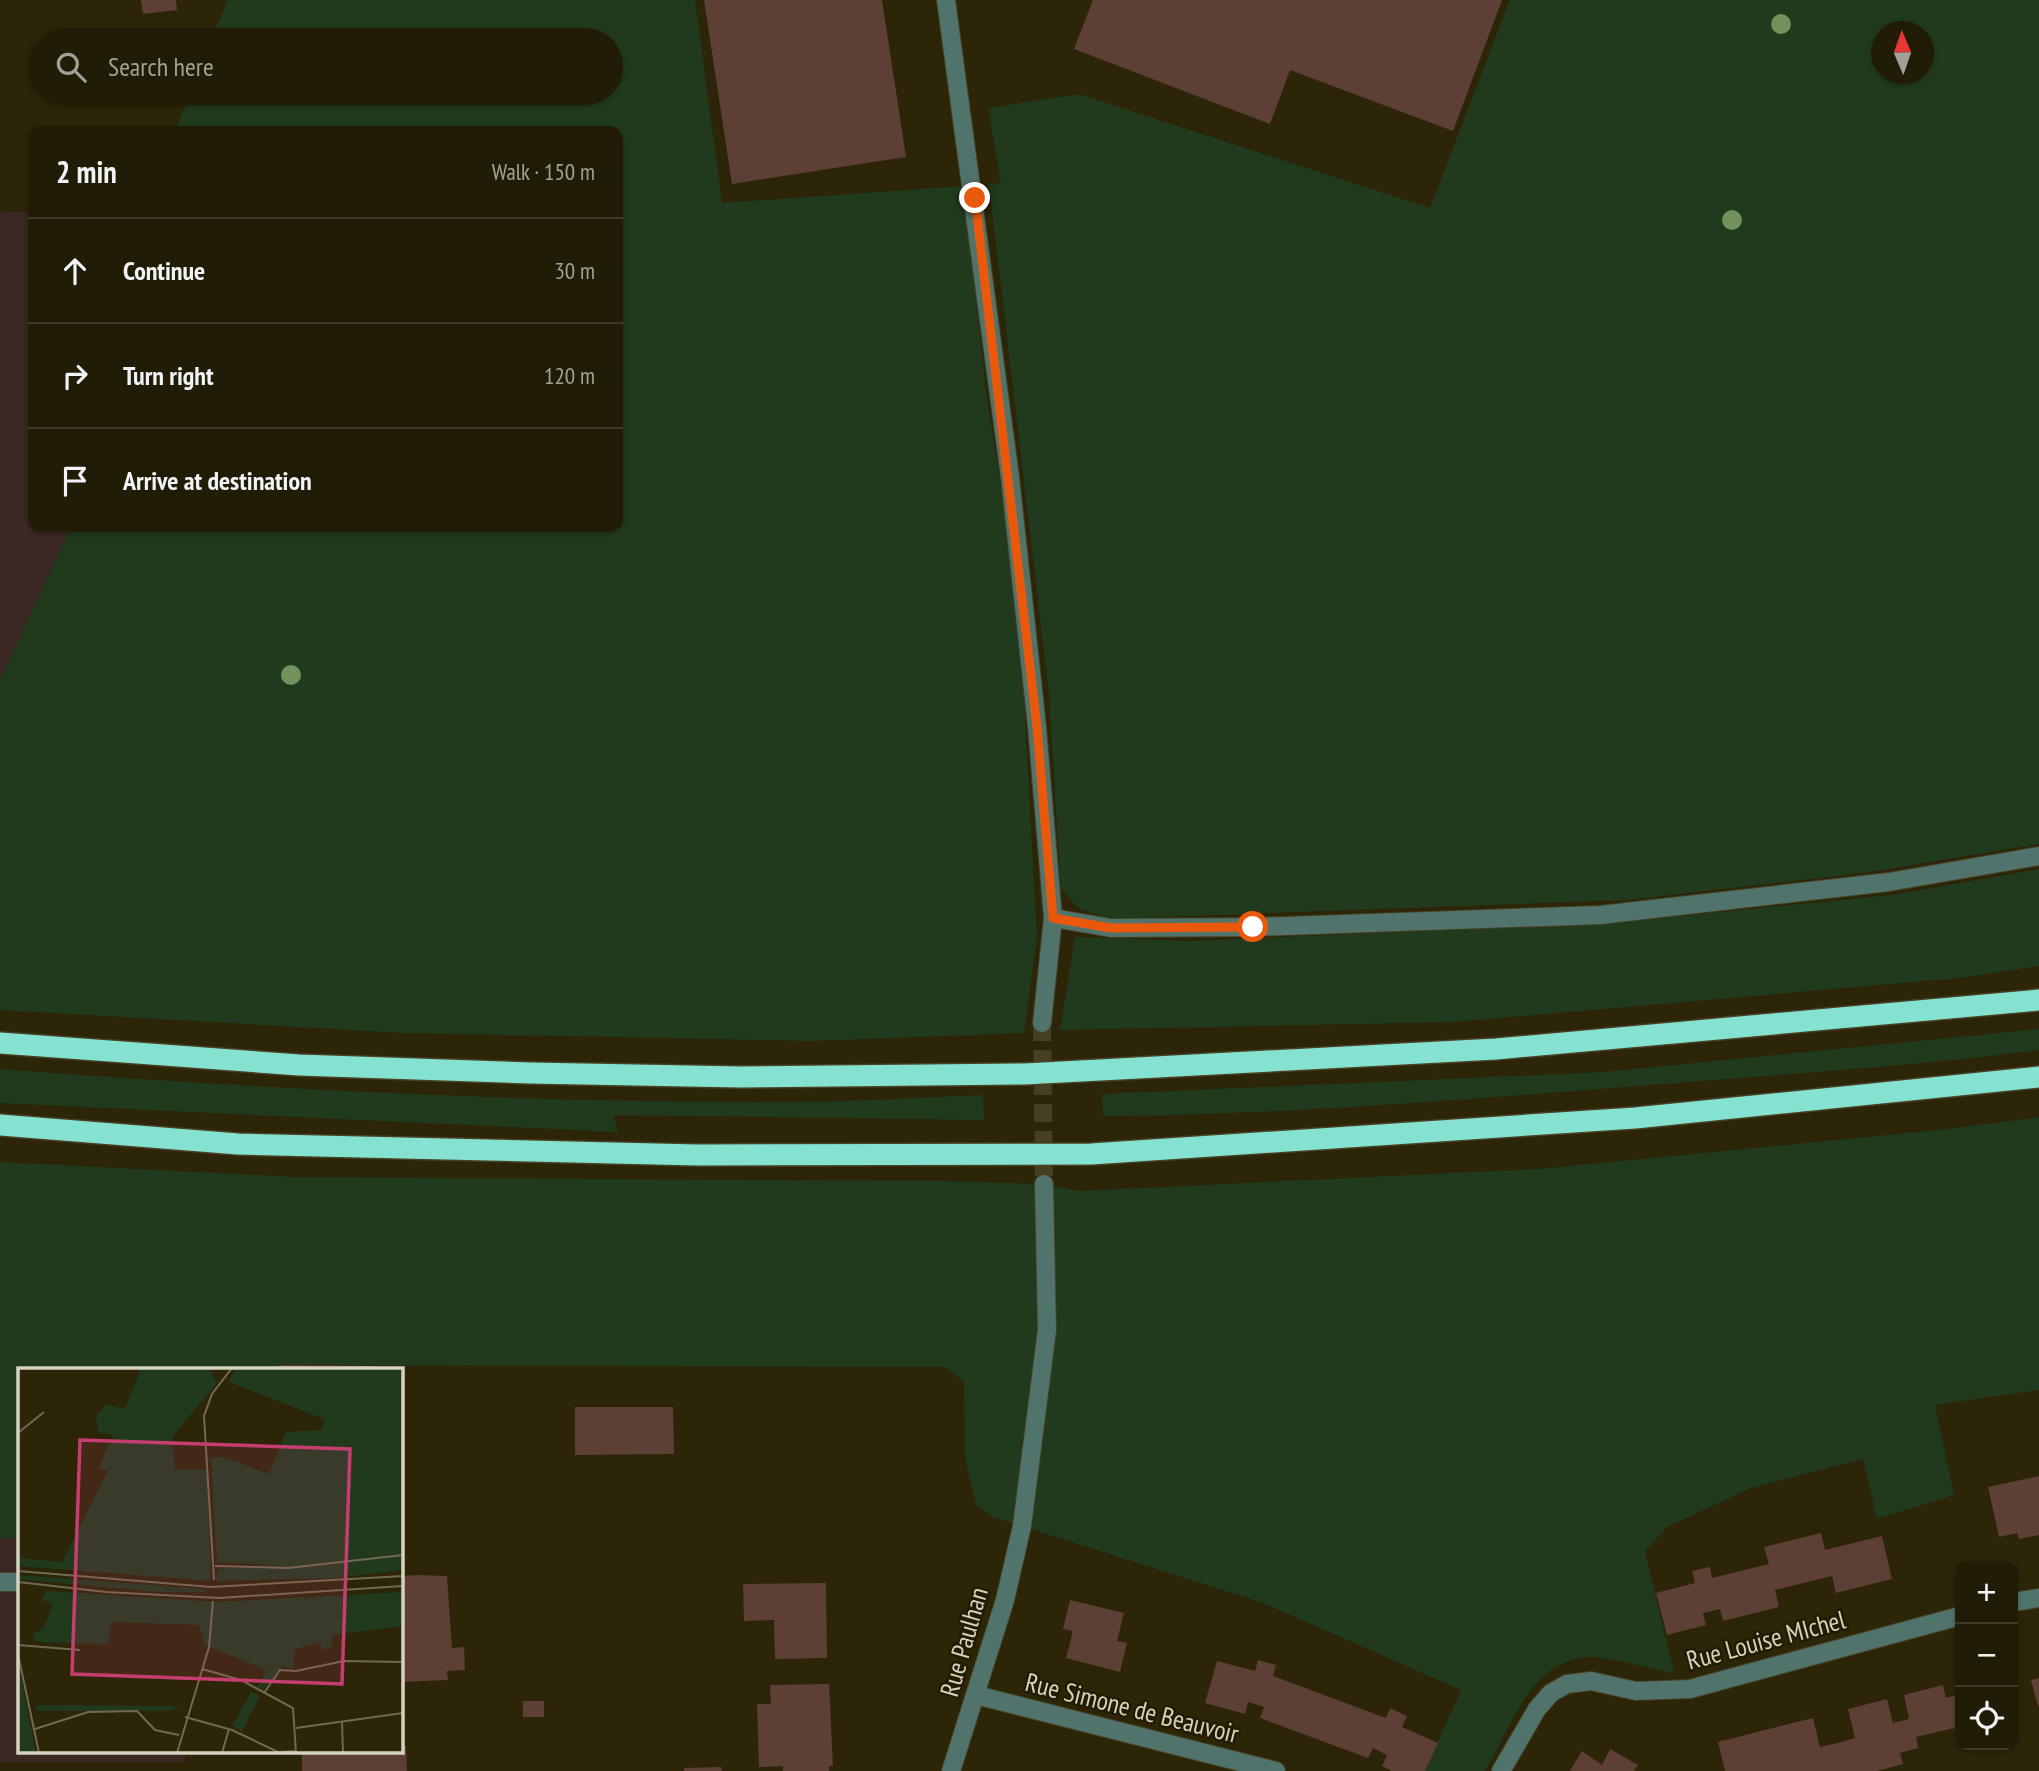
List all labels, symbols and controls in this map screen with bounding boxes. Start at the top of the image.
north arrow [1871,21,1934,84]
search box [28,28,623,105]
icon: search [52,48,90,86]
text: Search here [108,50,214,83]
text: 2 min [56,152,117,191]
text: Walk · 150 m [492,157,595,186]
route end [959,182,990,213]
icon: ahead [56,252,94,290]
text: Continue [123,254,205,287]
text: 30 m [554,256,595,285]
icon: right [56,357,94,395]
text: Turn right [123,359,214,392]
text: 120 m [544,361,595,390]
icon: arrive [56,462,94,500]
text: Arrive at destination [123,464,312,497]
route start [1237,911,1268,942]
inset map [18,1368,402,1754]
map controls [1955,1561,2018,1750]
button: + [1955,1561,2018,1624]
street label: Rue Paulhan [932,1583,995,1700]
street label: Rue Louise MIchel [1683,1602,1849,1677]
button: − [1955,1624,2018,1687]
street label: Rue Simone de Beauvoir [1022,1665,1242,1750]
button: locate [1955,1687,2018,1750]

